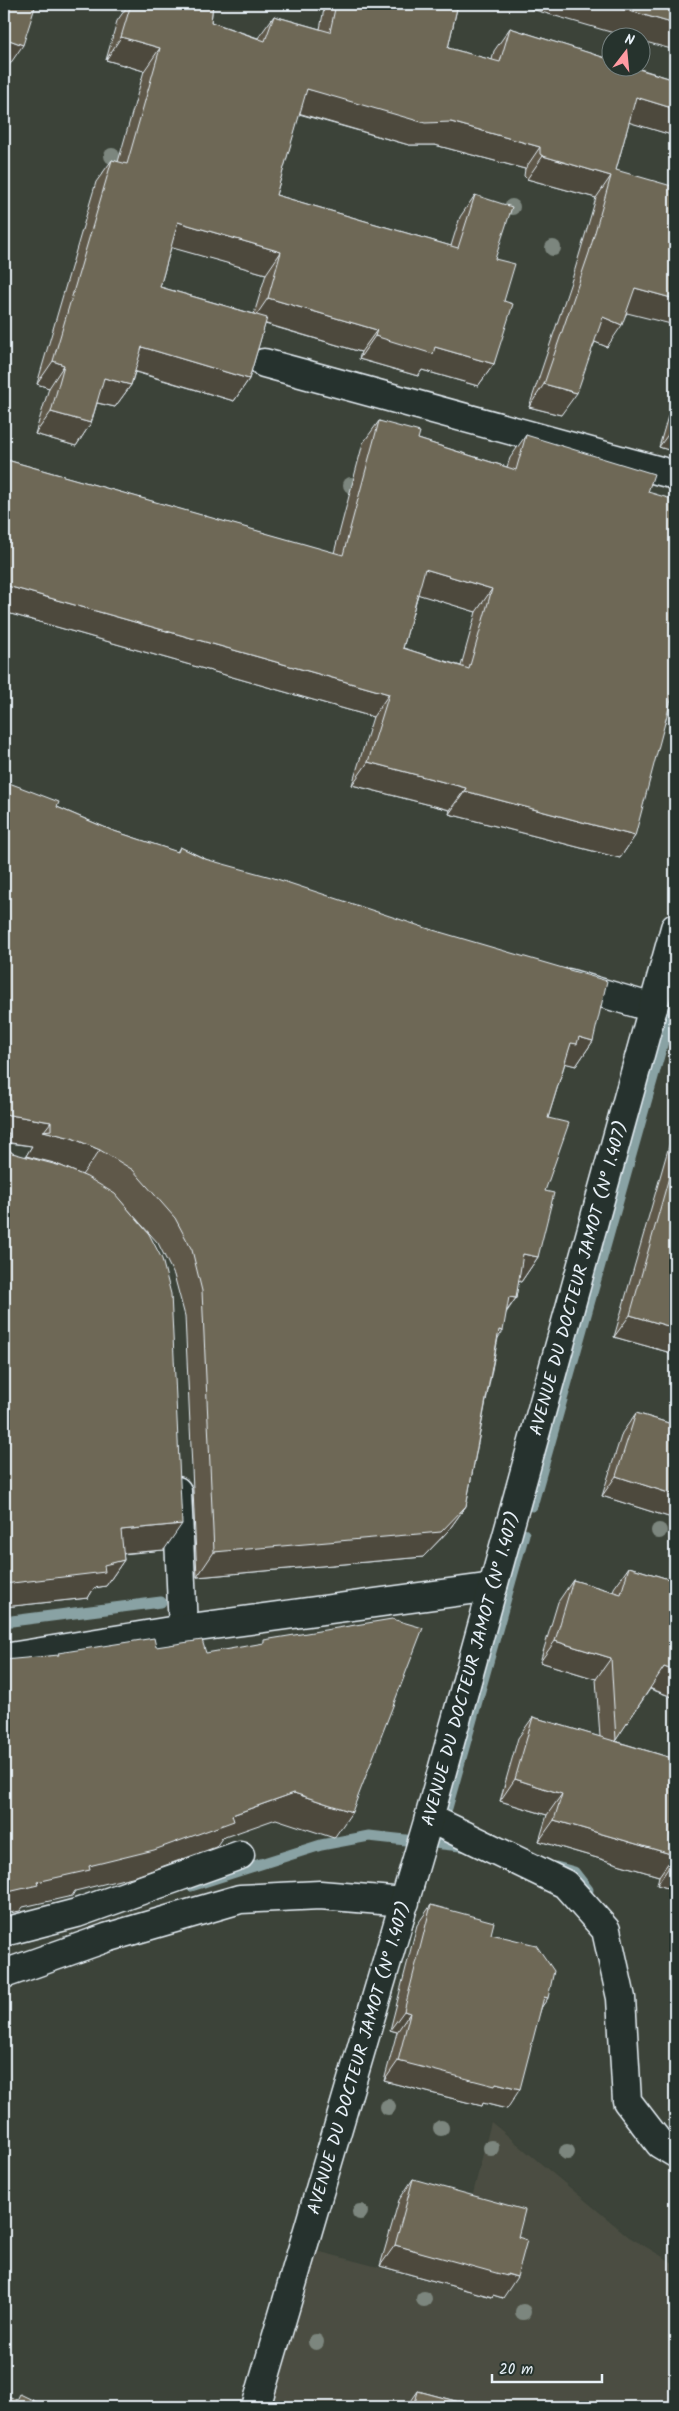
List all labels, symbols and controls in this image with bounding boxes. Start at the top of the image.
north arrow [602,28,652,78]
text: N [622,29,637,52]
street label: AVENUE DU DOCTEUR JAMOT (N° 1.407) [522,1118,637,1439]
street label: AVENUE DU DOCTEUR JAMOT (N° 1.407) [414,1508,529,1830]
street label: AVENUE DU DOCTEUR JAMOT (N° 1.407) [300,1898,420,2218]
scale bar [492,2351,602,2383]
text: 20 m [499,2358,533,2382]

